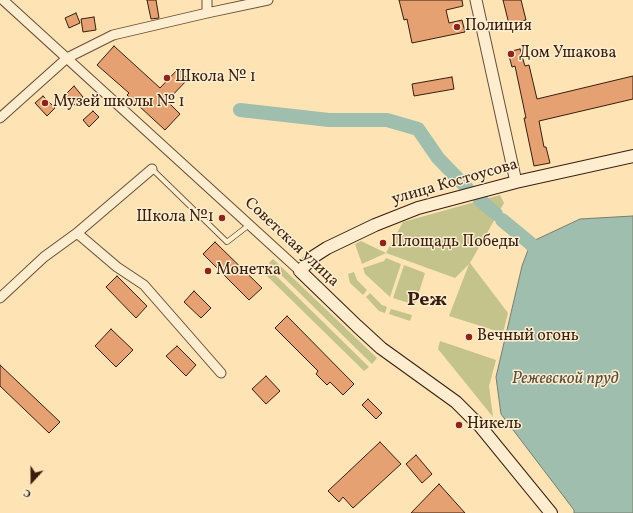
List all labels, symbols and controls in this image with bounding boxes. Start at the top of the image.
place label: Полиция [465,17,532,37]
marker: Полиция [452,22,462,32]
place label: Дом Ушакова [519,44,616,64]
marker: Дом Ушакова [506,49,516,59]
place label: Школа № 1 [175,68,256,88]
marker: Школа № 1 [162,73,172,83]
place label: Музей школы № 1 [53,93,185,113]
marker: Музей школы № 1 [40,98,50,108]
street label: улица Костоусова [390,156,520,210]
street label: Советская улица [240,194,342,292]
place label: Школа №1 [136,208,214,228]
marker: Школа №1 [217,213,227,223]
place label: Площадь Победы [391,233,519,253]
marker: Площадь Победы [378,238,388,248]
place label: Монетка [216,261,281,281]
marker: Монетка [203,266,213,276]
district label: Реж [407,289,447,313]
place label: Вечный огонь [477,327,579,347]
marker: Вечный огонь [464,332,474,342]
water label: Режевской пруд [512,370,618,390]
place label: Никель [467,415,521,435]
marker: Никель [454,420,464,430]
north arrow [12,461,52,501]
text: С [22,484,34,501]

